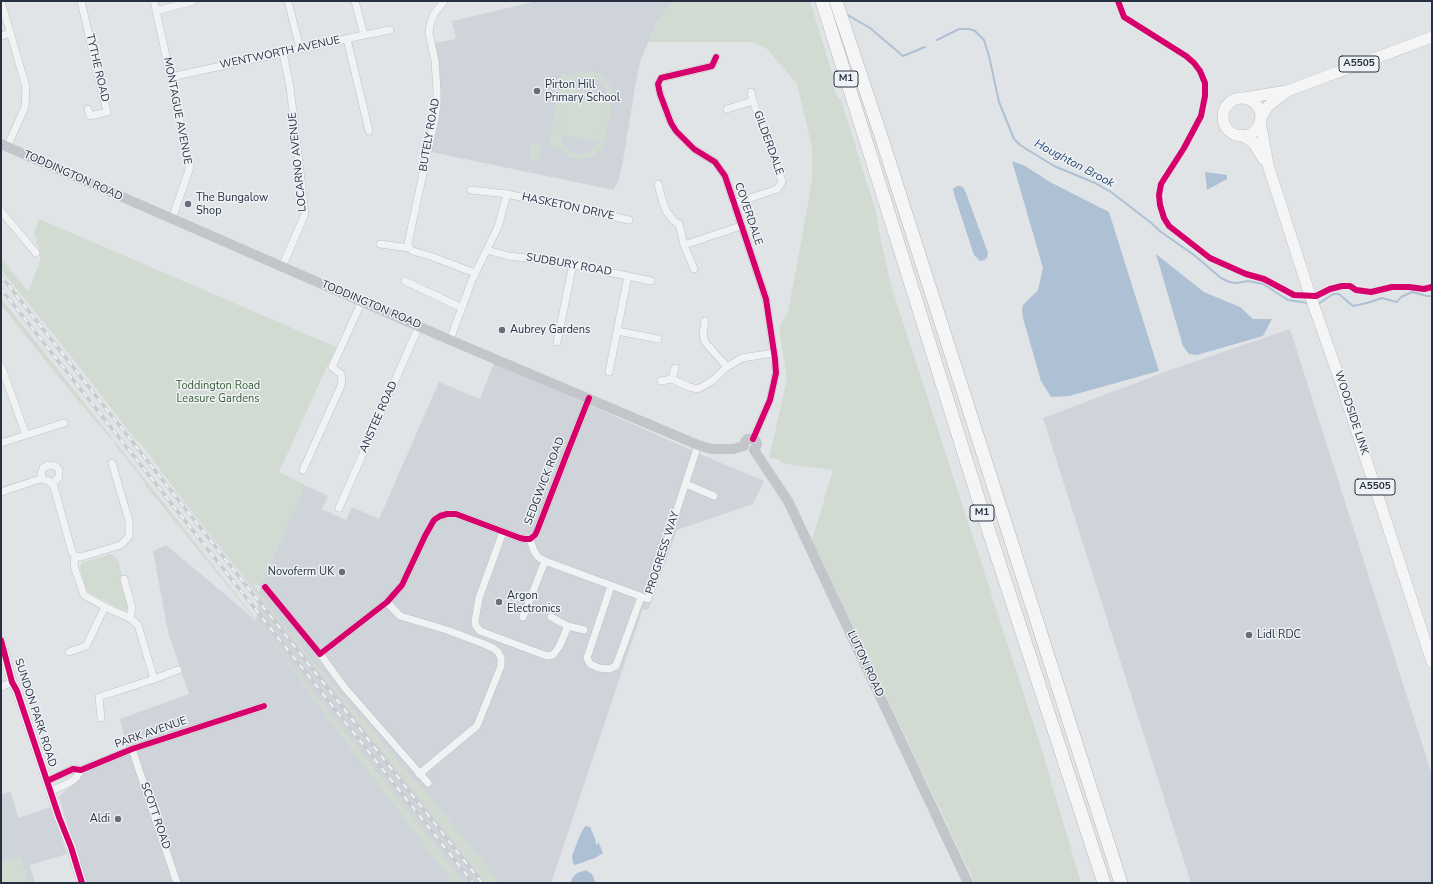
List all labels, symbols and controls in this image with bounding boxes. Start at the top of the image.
street label: TYTHE ROAD [83,33,111,103]
street label: WENTWORTH AVENUE [219,34,341,72]
street label: MONTAGUE AVENUE [160,56,194,166]
road number: A5505 [1339,56,1379,72]
road number: M1 [834,71,858,87]
place label: Pirton Hill Primary School [545,78,620,104]
marker: Pirton Hill Primary School [532,86,542,96]
street label: BUTELY ROAD [417,97,443,173]
street label: GILDERDALE [750,109,786,177]
street label: LOCARNO AVENUE [286,112,310,212]
water label: Houghton Brook [1031,137,1117,191]
street label: TODDINGTON ROAD [21,148,125,204]
street label: COVERDALE [731,181,765,247]
place label: The Bungalow Shop [196,191,268,217]
street label: HASKETON DRIVE [521,191,615,223]
marker: The Bungalow Shop [183,199,193,209]
street label: SUDBURY ROAD [525,251,613,279]
street label: TODDINGTON ROAD [319,278,423,332]
place label: Aubrey Gardens [510,323,590,337]
marker: Aubrey Gardens [497,325,507,335]
street label: WOODSIDE LINK [1331,369,1371,457]
park label: Toddington Road Leasure Gardens [176,379,260,405]
street label: ANSTEE ROAD [357,379,401,455]
street label: SEDGWICK ROAD [522,435,568,527]
road number: A5505 [1355,479,1395,495]
road number: M1 [970,505,994,521]
street label: PROGRESS WAY [643,510,683,596]
place label: Novoferm UK [268,565,334,579]
marker: Novoferm UK [337,567,347,577]
place label: Argon Electronics [507,589,561,615]
marker: Argon Electronics [494,597,504,607]
place label: Lidl RDC [1257,628,1301,642]
street label: LUTON ROAD [844,629,886,699]
marker: Lidl RDC [1244,630,1254,640]
street label: SUNDON PARK ROAD [11,657,59,769]
street label: PARK AVENUE [113,715,189,751]
street label: SCOTT ROAD [137,781,173,851]
place label: Aldi [90,812,110,826]
marker: Aldi [113,814,123,824]

